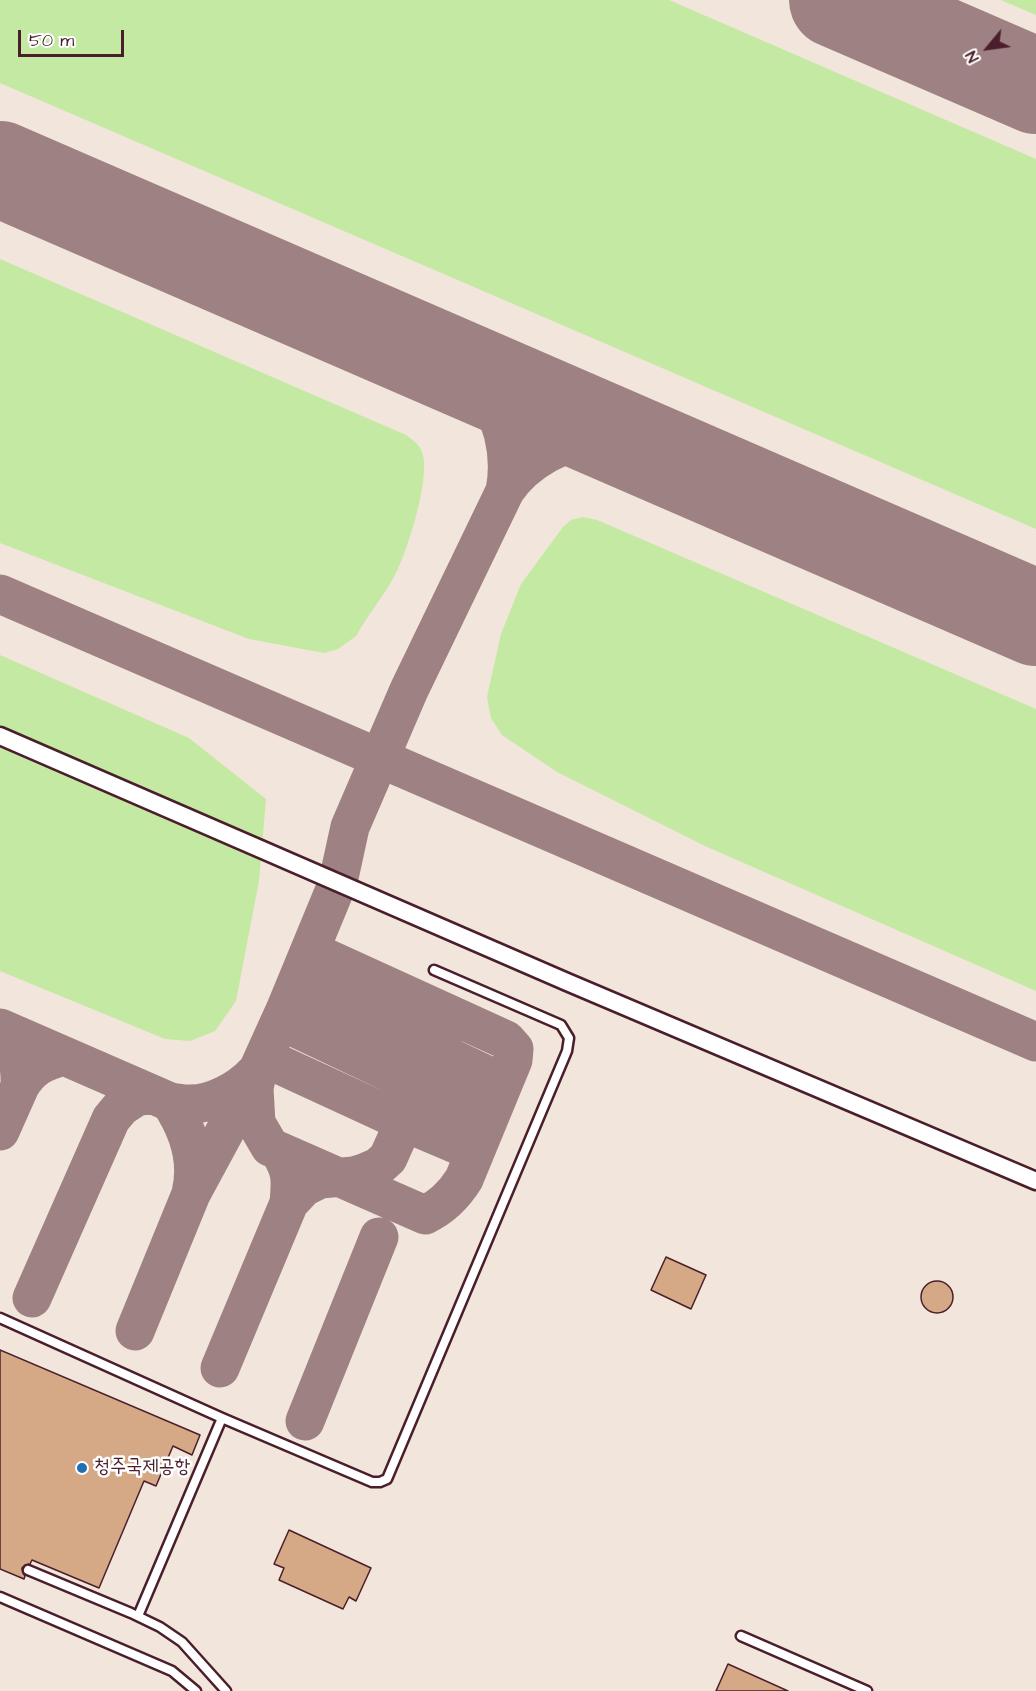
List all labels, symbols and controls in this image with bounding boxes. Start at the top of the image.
scale bar [21,18,128,56]
north arrow [958,18,1018,78]
text: 50 m [29,28,74,53]
text: N [960,47,984,66]
place label: 청주국제공항 [94,1456,191,1480]
marker: 청주국제공항 [75,1461,89,1475]

